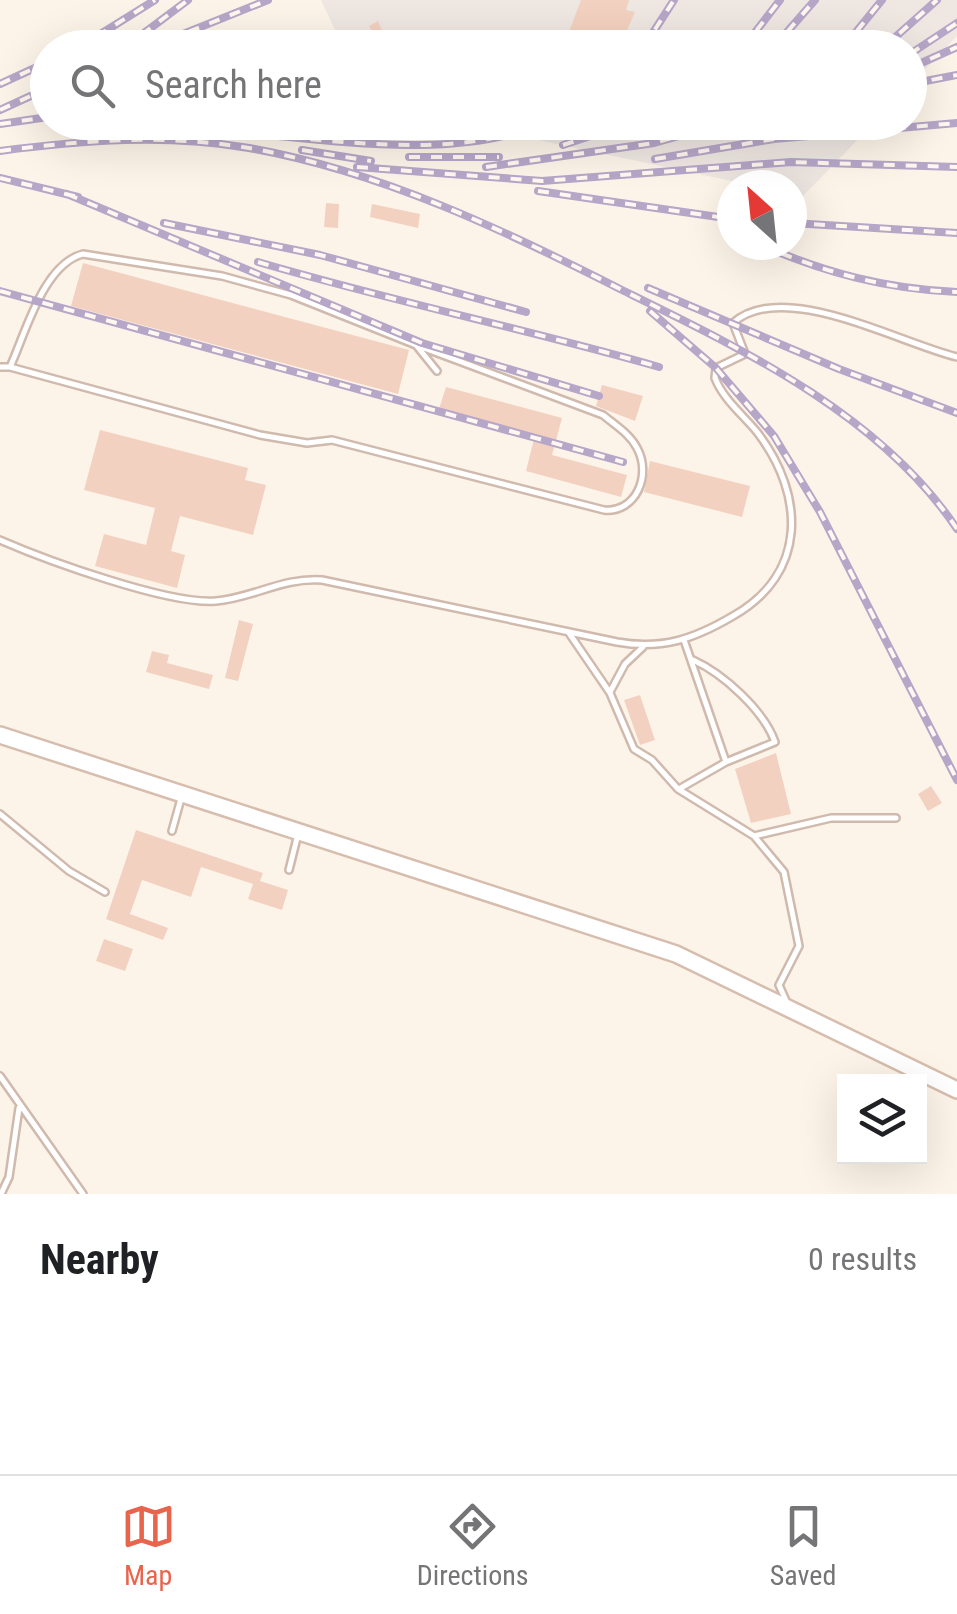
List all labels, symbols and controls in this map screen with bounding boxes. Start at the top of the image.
search box [30,30,927,140]
icon: search [65,58,120,113]
text: Search here [145,63,322,107]
north arrow [717,170,807,260]
map controls [837,1074,927,1164]
button: layers [837,1074,927,1164]
text: Nearby [40,1235,159,1284]
text: 0 results [808,1240,917,1278]
tab: Map [121,1499,176,1592]
tab: Directions [417,1499,529,1592]
tab: Saved [770,1499,836,1592]

